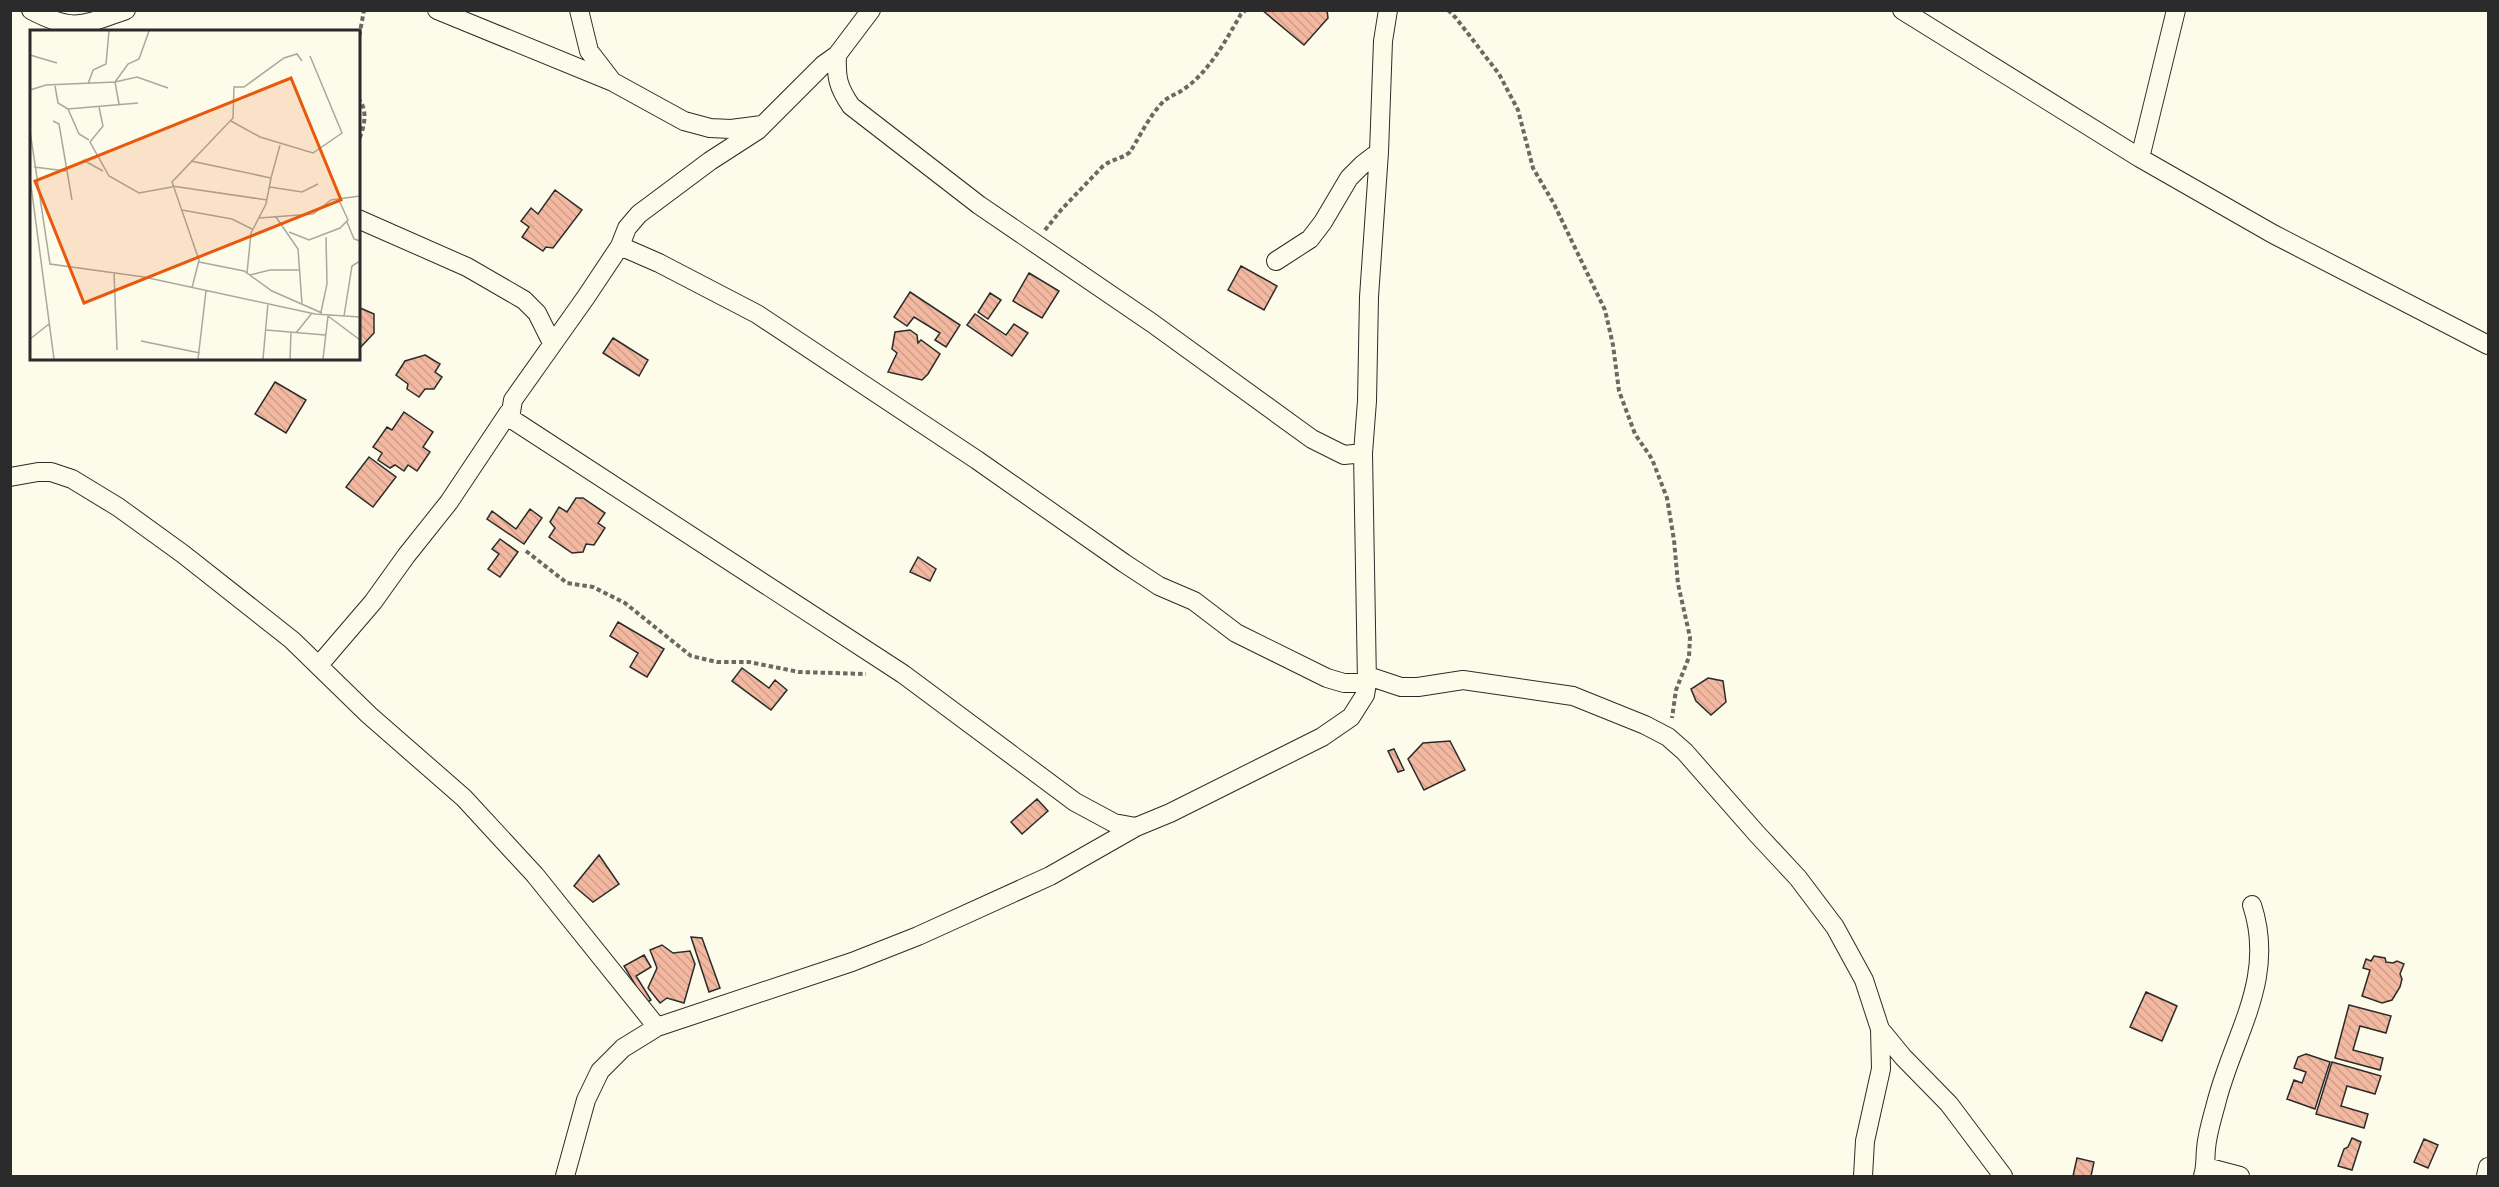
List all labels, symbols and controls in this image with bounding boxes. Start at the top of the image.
inset map [30,30,360,360]

